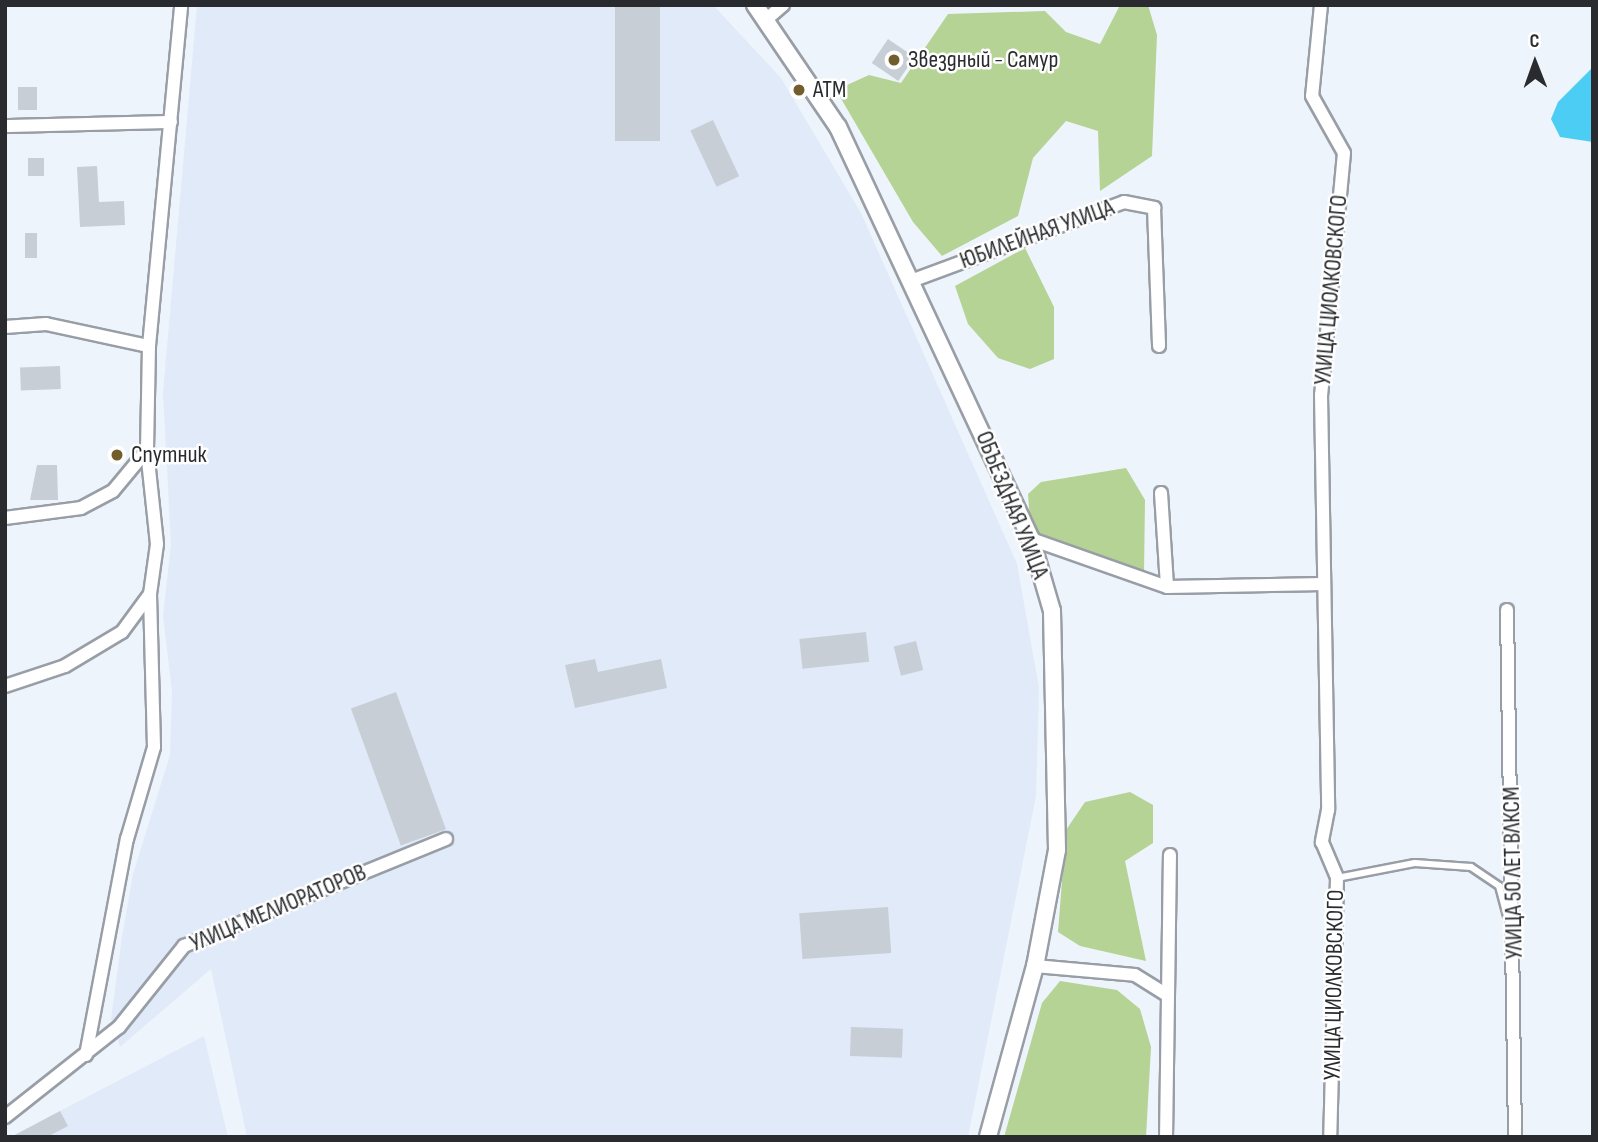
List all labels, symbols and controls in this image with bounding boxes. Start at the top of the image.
north arrow [1500,28,1570,98]
text: С [1530,30,1540,53]
place label: Звездный - Самур [908,46,1058,74]
marker: Звездный - Самур [886,52,902,68]
place label: АТМ [813,76,846,104]
marker: АТМ [791,82,807,98]
street label: ЮБИЛЕЙНАЯ УЛИЦА [956,193,1118,275]
street label: УЛИЦА ЦИОЛКОВСКОГО [1308,194,1354,386]
street label: ОБЪЕЗДНАЯ УЛИЦА [969,427,1055,583]
place label: Спутник [131,441,207,469]
marker: Спутник [109,447,125,463]
street label: УЛИЦА 50 ЛЕТ ВЛКСМ [1497,786,1529,960]
street label: УЛИЦА МЕЛИОРАТОРОВ [186,858,370,958]
street label: УЛИЦА ЦИОЛКОВСКОГО [1318,889,1350,1081]

